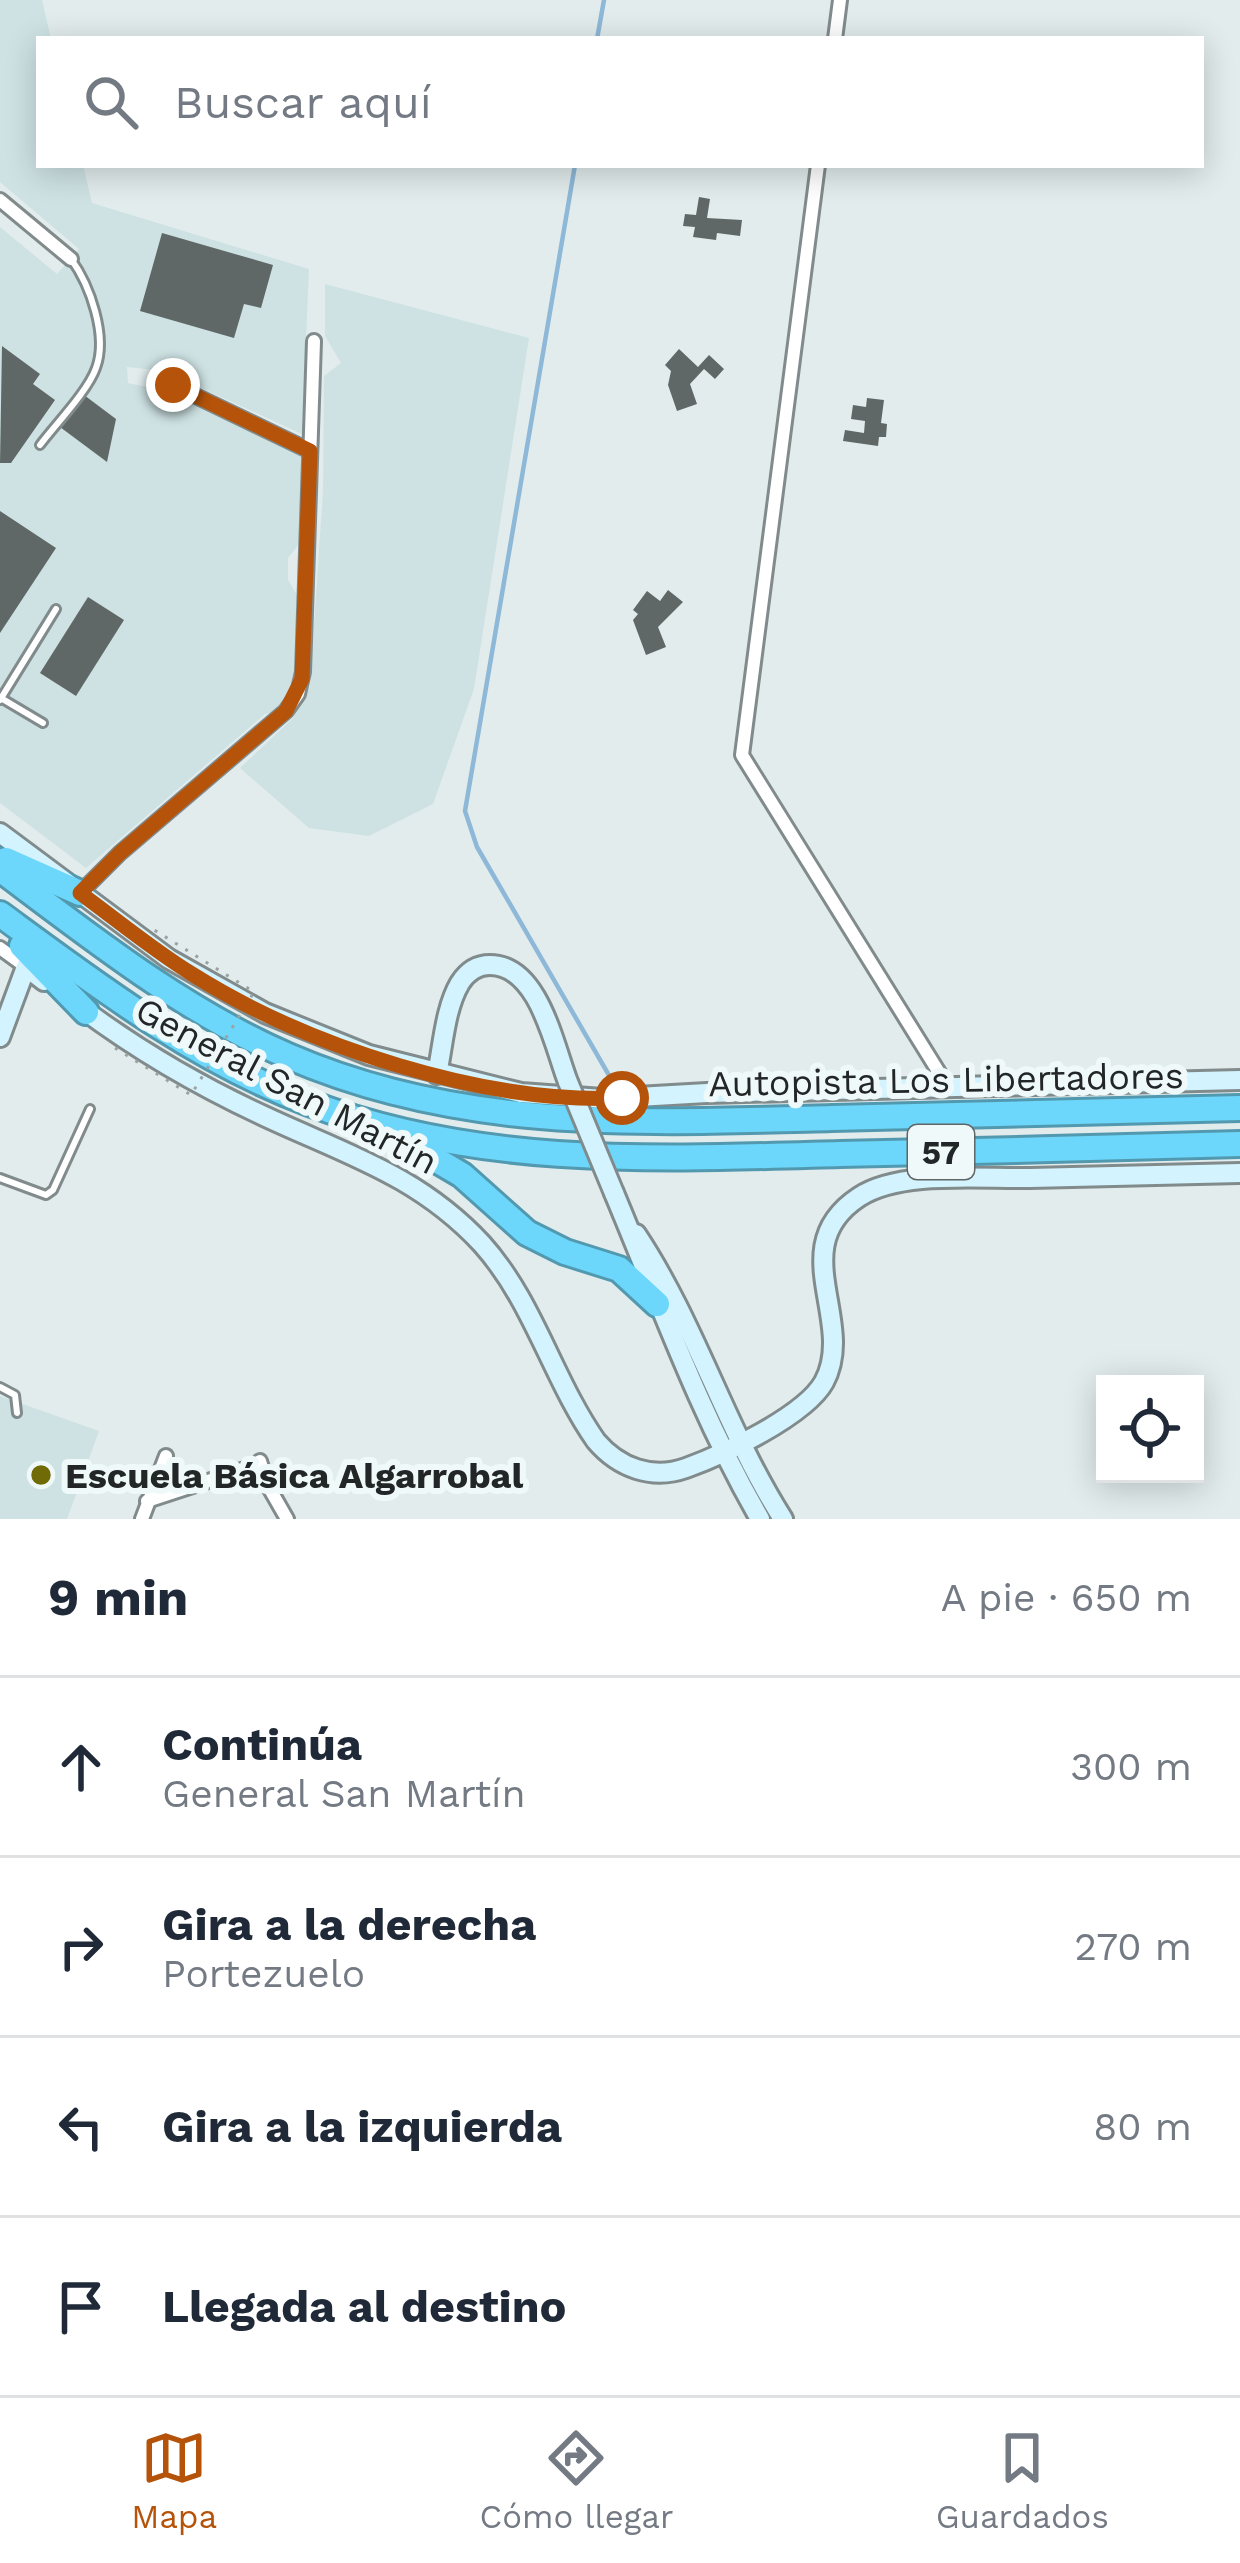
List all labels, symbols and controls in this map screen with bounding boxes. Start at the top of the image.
search box [36,36,1204,168]
icon: search [78,69,144,135]
text: Buscar aquí [174,76,432,129]
route end [146,358,200,412]
street label: General San Martín [129,989,445,1183]
street label: Autopista Los Libertadores [708,1055,1184,1105]
route start [595,1071,649,1125]
road number: 57 [908,1125,974,1179]
map controls [1096,1375,1204,1483]
button: locate [1096,1375,1204,1483]
place label: Escuela Básica Algarrobal [65,1455,523,1497]
marker: Escuela Básica Algarrobal [28,1462,54,1488]
text: 9 min [48,1568,188,1627]
text: A pie · 650 m [941,1575,1192,1620]
text: Continúa [162,1718,362,1771]
icon: ahead [48,1734,114,1800]
text: 300 m [1070,1744,1192,1789]
text: General San Martín [162,1771,526,1816]
text: Gira a la derecha [162,1898,536,1951]
icon: right [48,1914,114,1980]
text: 270 m [1074,1924,1192,1969]
text: Portezuelo [162,1951,365,1996]
icon: left [48,2094,114,2160]
text: Gira a la izquierda [162,2100,562,2153]
text: 80 m [1093,2104,1192,2149]
icon: arrive [48,2274,114,2340]
text: Llegada al destino [162,2280,567,2333]
tab: Mapa [131,2425,217,2536]
tab: Cómo llegar [480,2425,673,2536]
tab: Guardados [936,2425,1109,2536]

